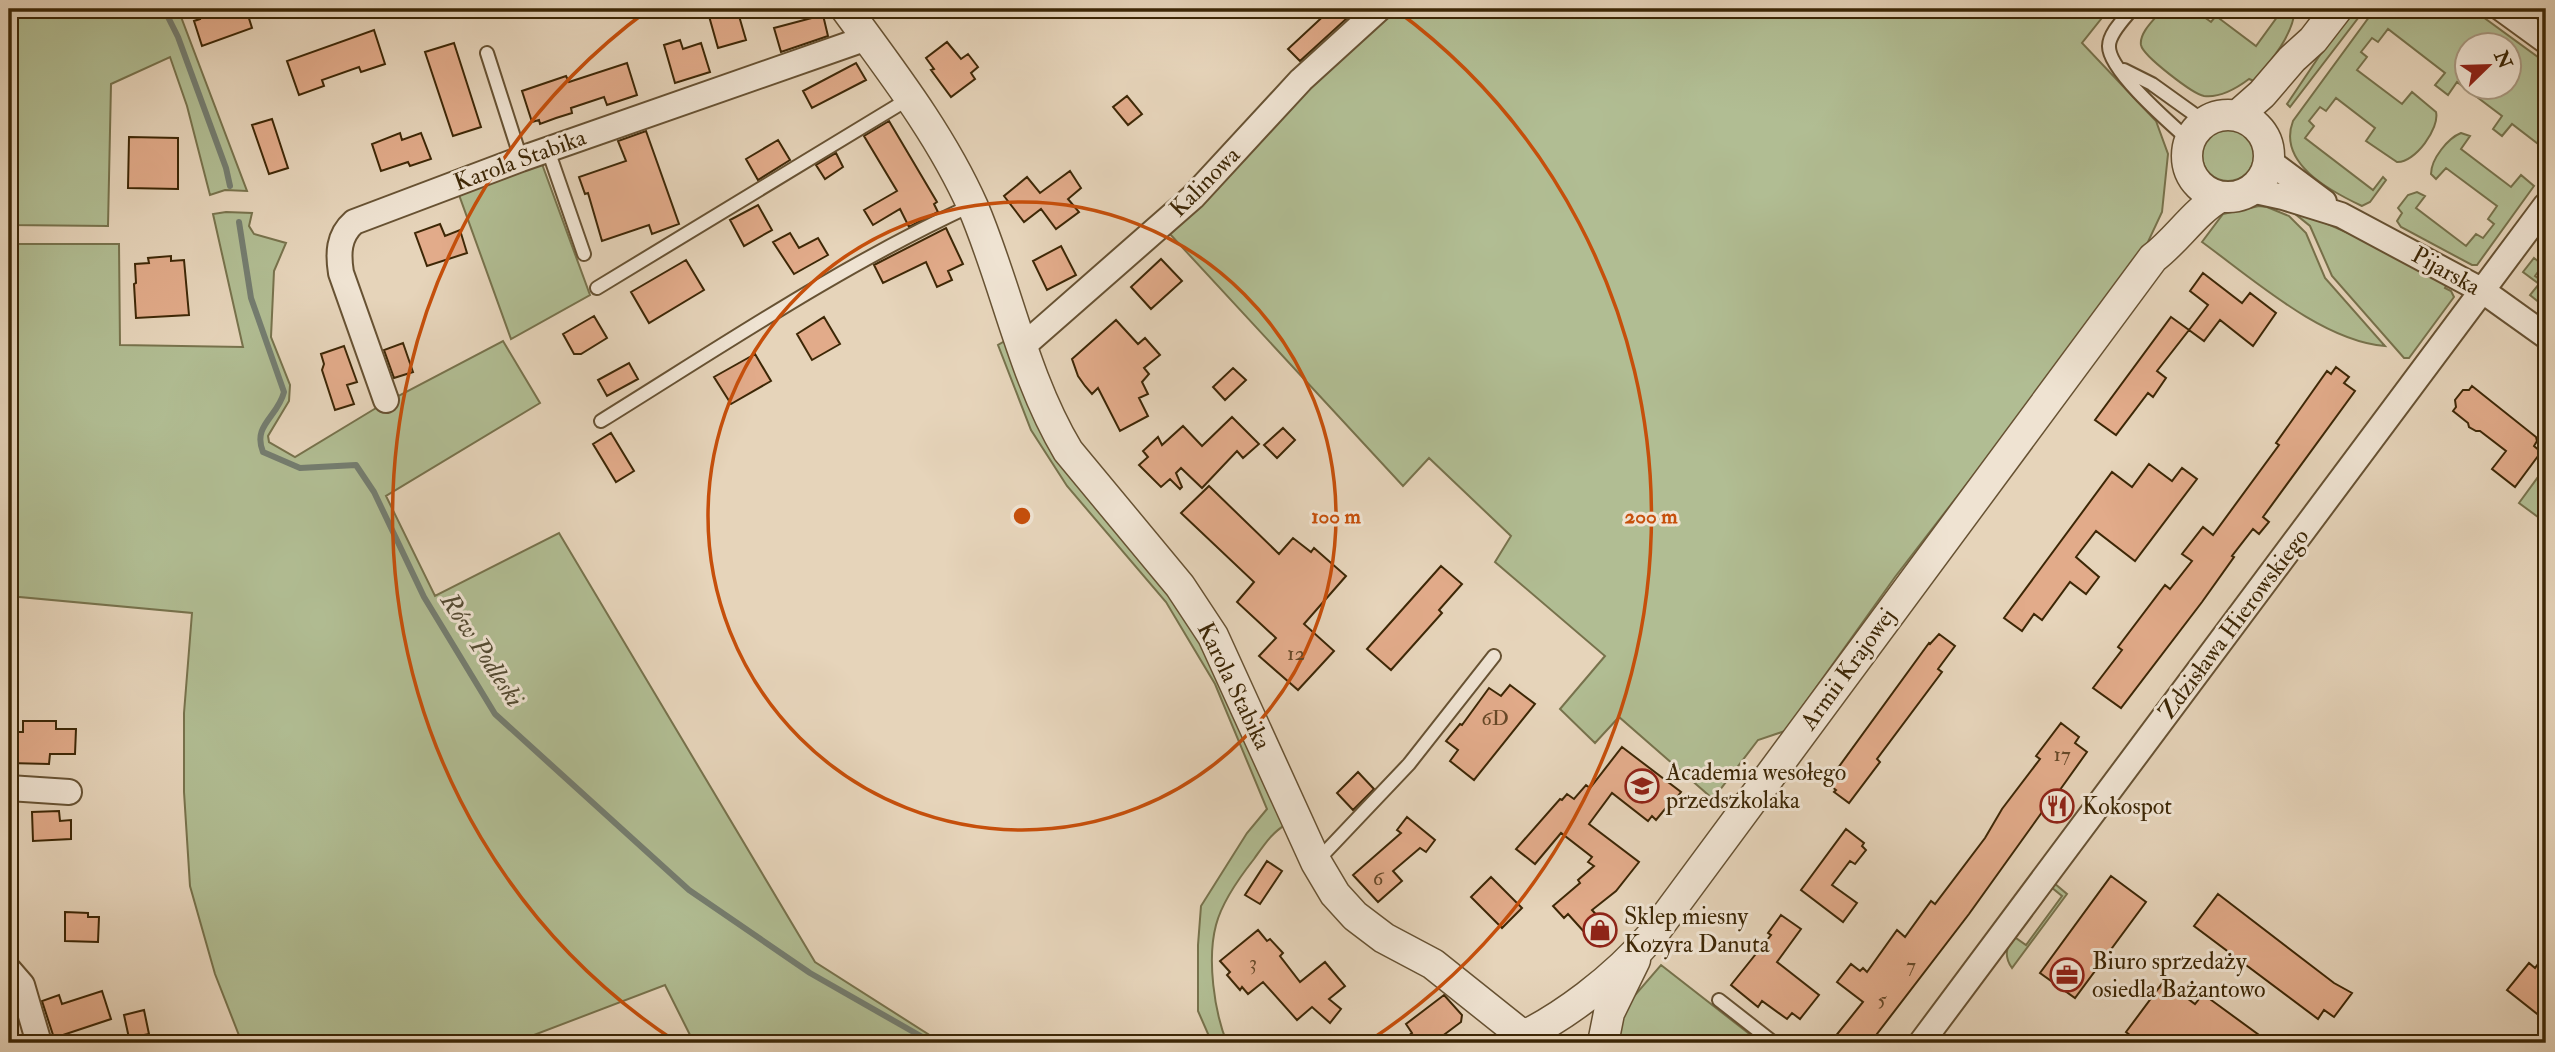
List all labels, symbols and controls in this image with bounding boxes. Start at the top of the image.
north arrow [2454,32,2524,102]
text: N [2488,46,2517,73]
street label: Karola Stabika [450,121,591,198]
street label: Kalinowa [1163,139,1248,224]
street label: Pijarska [2406,240,2487,303]
text: 100 m [1311,503,1362,530]
text: 200 m [1625,503,1678,530]
centre of rings [1010,504,1034,528]
street label: Zdzisława Hierowskiego [2152,522,2316,726]
water label: Rów Podleski [433,586,531,713]
street label: Armii Krajowej [1793,602,1903,737]
street label: Karola Stabika [1190,617,1279,756]
house number: 12 [1287,640,1305,667]
house number: 6D [1481,705,1509,732]
house number: 17 [2053,741,2071,768]
place label: Academia wesołego przedszkolaka [1665,757,1846,816]
school or university icon: Academia wesołego przedszkolaka [1623,767,1661,805]
restaurant icon: Kokospot [2038,787,2076,825]
place label: Kokospot [2082,791,2172,822]
house number: 6 [1373,865,1385,892]
place label: Sklep miesny Kozyra Danuta [1624,901,1771,960]
shop icon: Sklep miesny Kozyra Danuta [1581,911,1619,949]
place label: Biuro sprzedaży osiedla Bażantowo [2092,946,2266,1005]
house number: 3 [1249,949,1257,976]
house number: 7 [1906,952,1916,979]
office icon: Biuro sprzedaży osiedla Bażantowo [2048,956,2086,994]
house number: 5 [1877,986,1887,1013]

